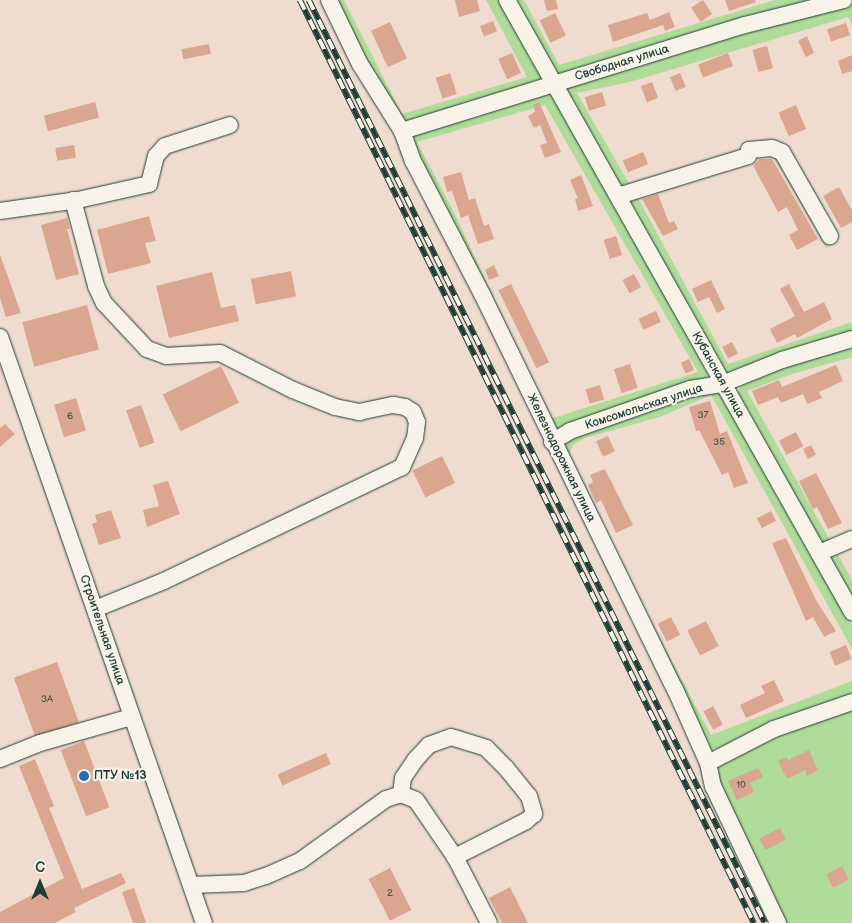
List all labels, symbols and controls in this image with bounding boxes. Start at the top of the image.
street label: Свободная улица [573,42,671,84]
street label: Кубанская улица [688,330,748,420]
street label: Комсомольская улица [583,381,705,433]
street label: Железнодорожная улица [524,392,598,524]
house number: 37 [697,410,709,422]
house number: 6 [67,411,73,423]
house number: 35 [713,437,725,449]
street label: Строительная улица [76,573,128,687]
house number: 3А [41,694,53,706]
place label: ПТУ №13 [94,769,146,783]
marker: ПТУ №13 [78,770,90,782]
house number: 10 [736,780,746,792]
north arrow [15,858,65,908]
text: С [35,859,45,876]
house number: 2 [387,888,393,900]

